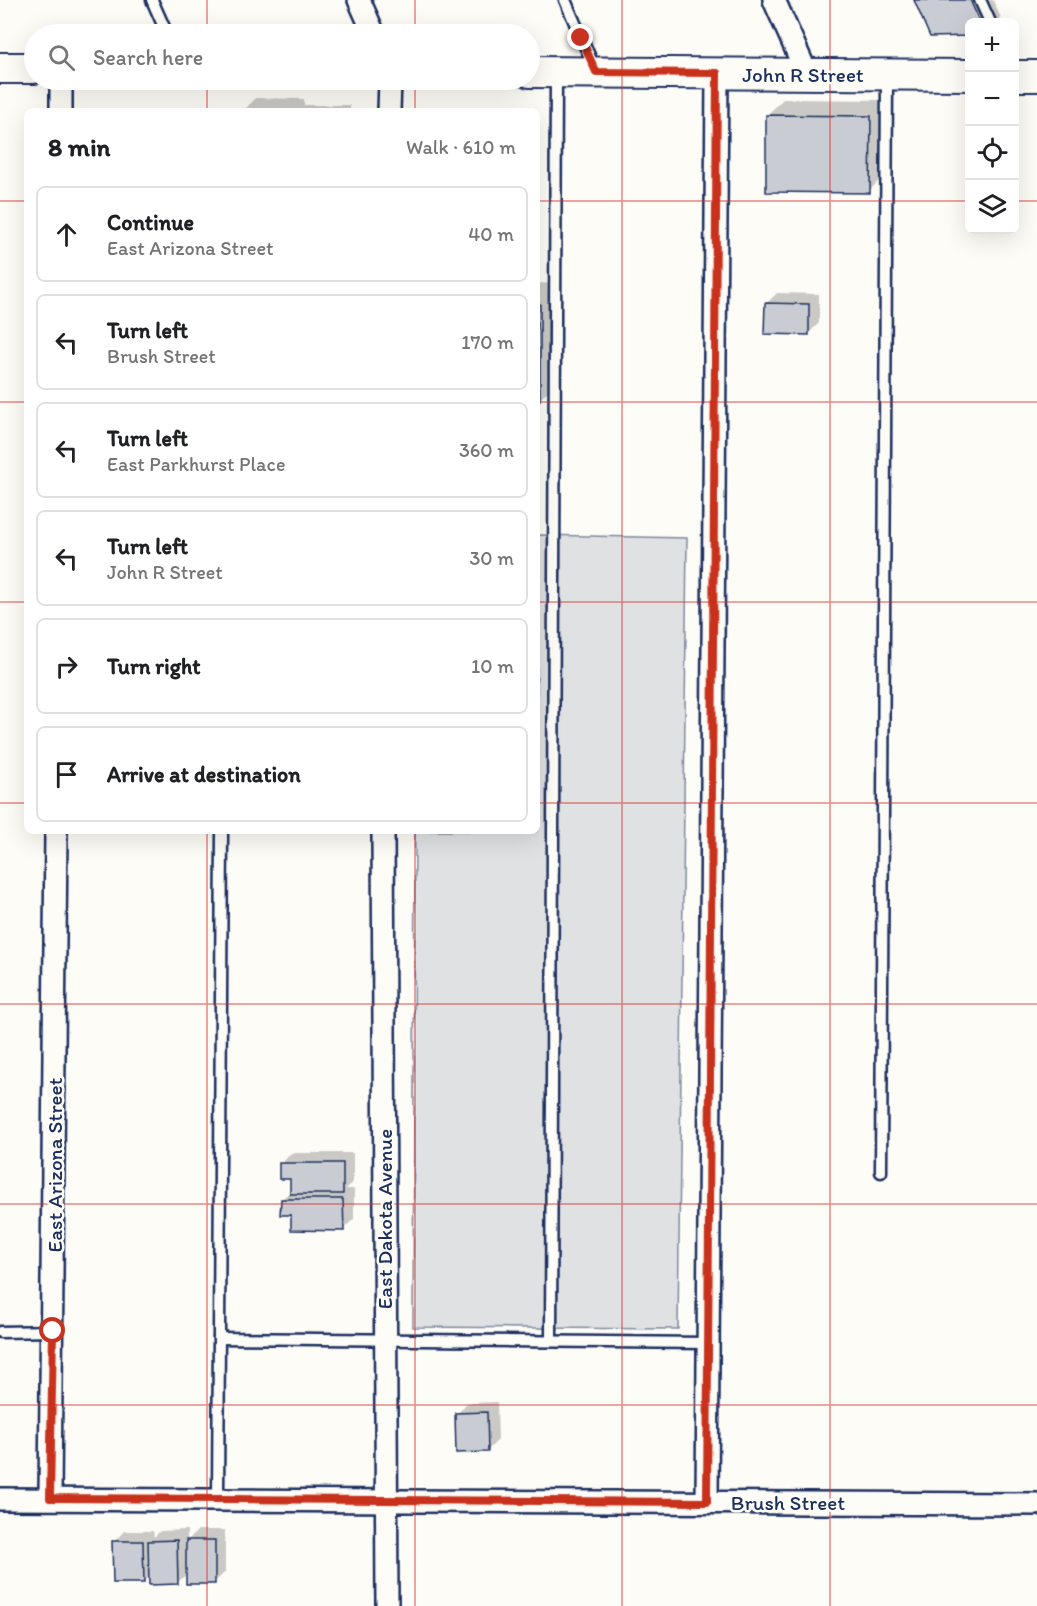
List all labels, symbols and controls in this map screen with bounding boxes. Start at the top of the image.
map controls [965,18,1019,234]
button: + [965,18,1019,72]
search box [24,24,540,90]
route end [567,24,593,50]
icon: search [45,41,78,74]
text: Search here [93,44,203,71]
street label: John R Street [742,62,864,87]
button: − [965,72,1019,126]
button: locate [965,126,1019,180]
text: 8 min [48,131,110,163]
text: Walk · 610 m [406,135,516,159]
button: layers [965,180,1019,234]
text: Continue [107,209,194,236]
icon: ahead [50,218,83,251]
text: 40 m [468,222,514,246]
text: East Arizona Street [107,236,274,260]
text: Turn left [107,317,188,344]
icon: left [50,326,83,359]
text: 170 m [461,330,514,354]
text: Brush Street [107,344,216,368]
text: Turn left [107,425,188,452]
icon: left [50,434,83,467]
text: 360 m [459,438,514,462]
text: East Parkhurst Place [107,452,285,476]
text: Turn left [107,533,188,560]
icon: left [50,542,83,575]
text: 30 m [469,546,514,570]
text: John R Street [107,560,223,584]
icon: right [50,650,83,683]
text: Turn right [107,653,201,680]
text: 10 m [471,654,514,678]
icon: arrive [50,758,83,791]
text: Arrive at destination [107,761,301,788]
street label: East Arizona Street [42,1077,67,1252]
street label: East Dakota Avenue [372,1129,397,1309]
route start [39,1317,65,1343]
street label: Brush Street [731,1490,845,1515]

